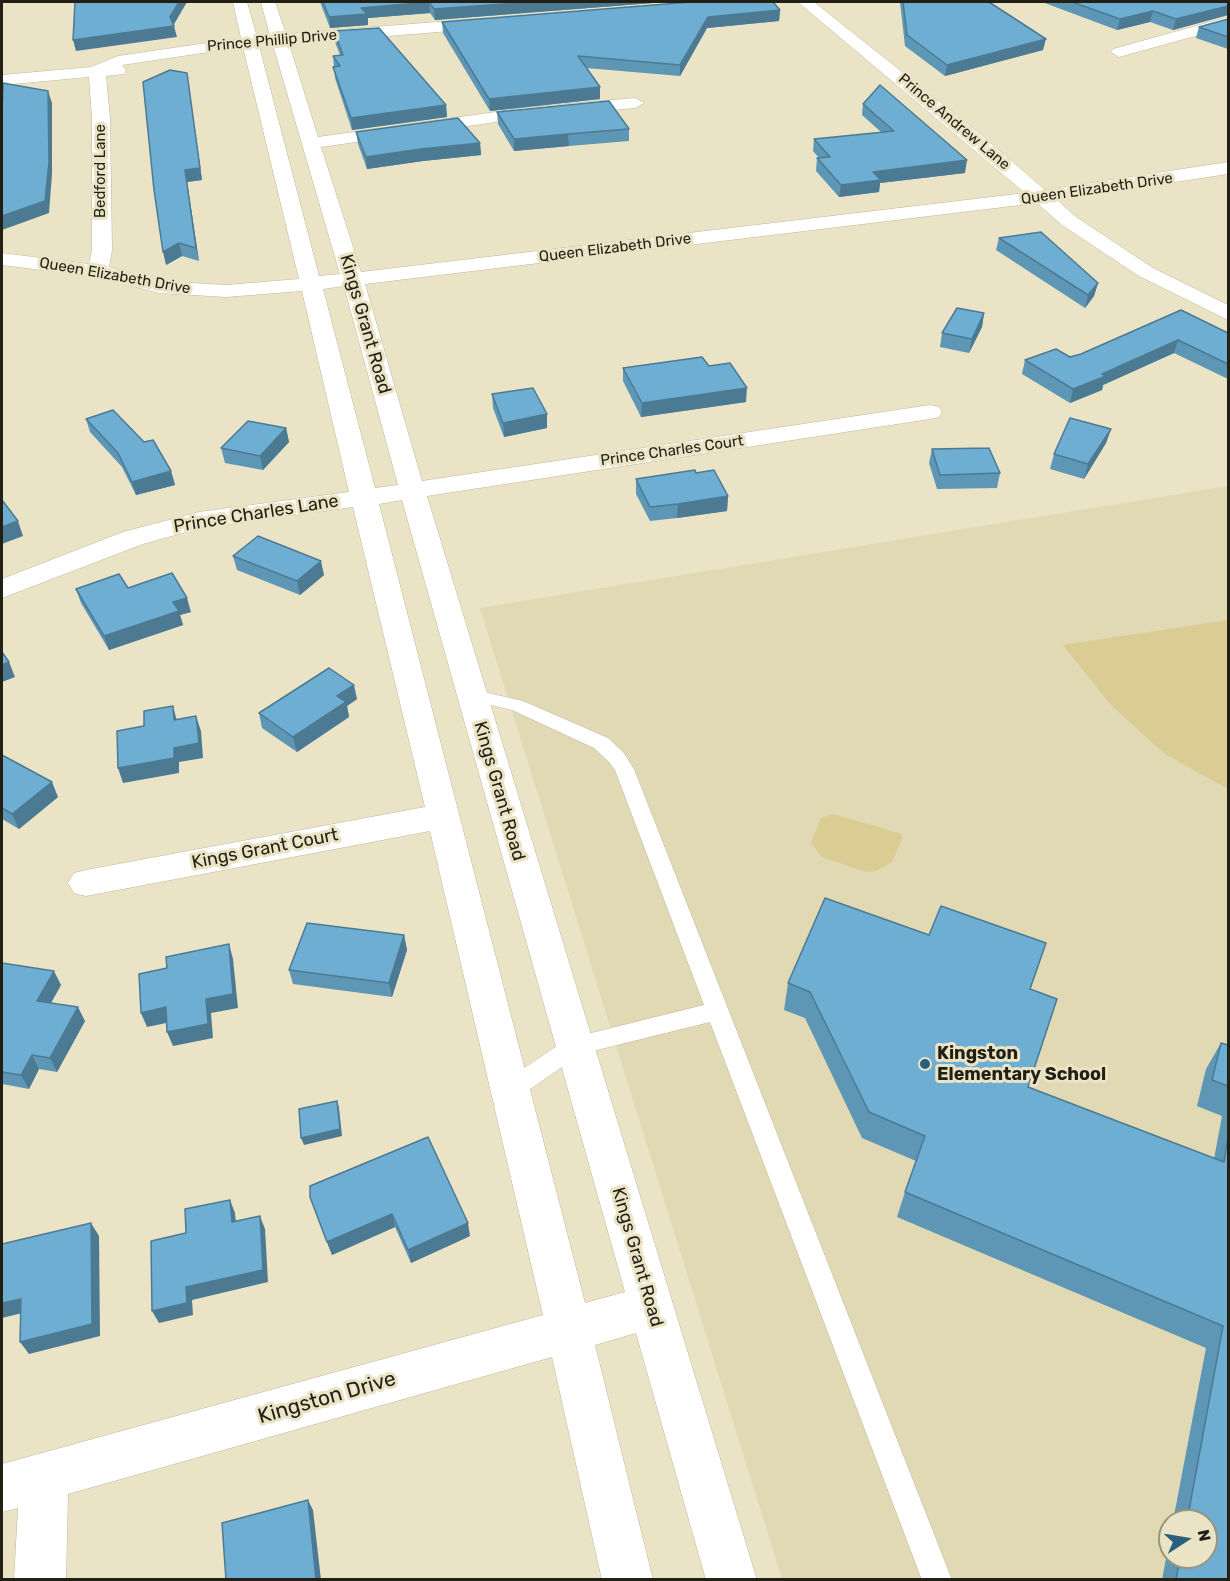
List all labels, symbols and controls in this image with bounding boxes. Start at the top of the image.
street label: Prince Phillip Drive [206,26,338,56]
street label: Prince Andrew Lane [895,70,1013,174]
street label: Bedford Lane [92,124,110,218]
street label: Queen Elizabeth Drive [1020,169,1174,209]
street label: Queen Elizabeth Drive [538,230,692,266]
street label: Kings Grant Road [335,252,395,396]
street label: Queen Elizabeth Drive [38,254,192,298]
street label: Prince Charles Court [599,432,745,470]
street label: Prince Charles Lane [172,490,340,538]
street label: Kings Grant Road [469,719,529,863]
street label: Kings Grant Court [190,824,340,874]
place label: Kingston Elementary School [937,1043,1106,1086]
marker: Kingston Elementary School [918,1057,932,1071]
street label: Kings Grant Road [607,1185,667,1329]
street label: Kingston Drive [255,1366,399,1430]
north arrow [1158,1509,1218,1569]
text: N [1194,1528,1215,1543]

